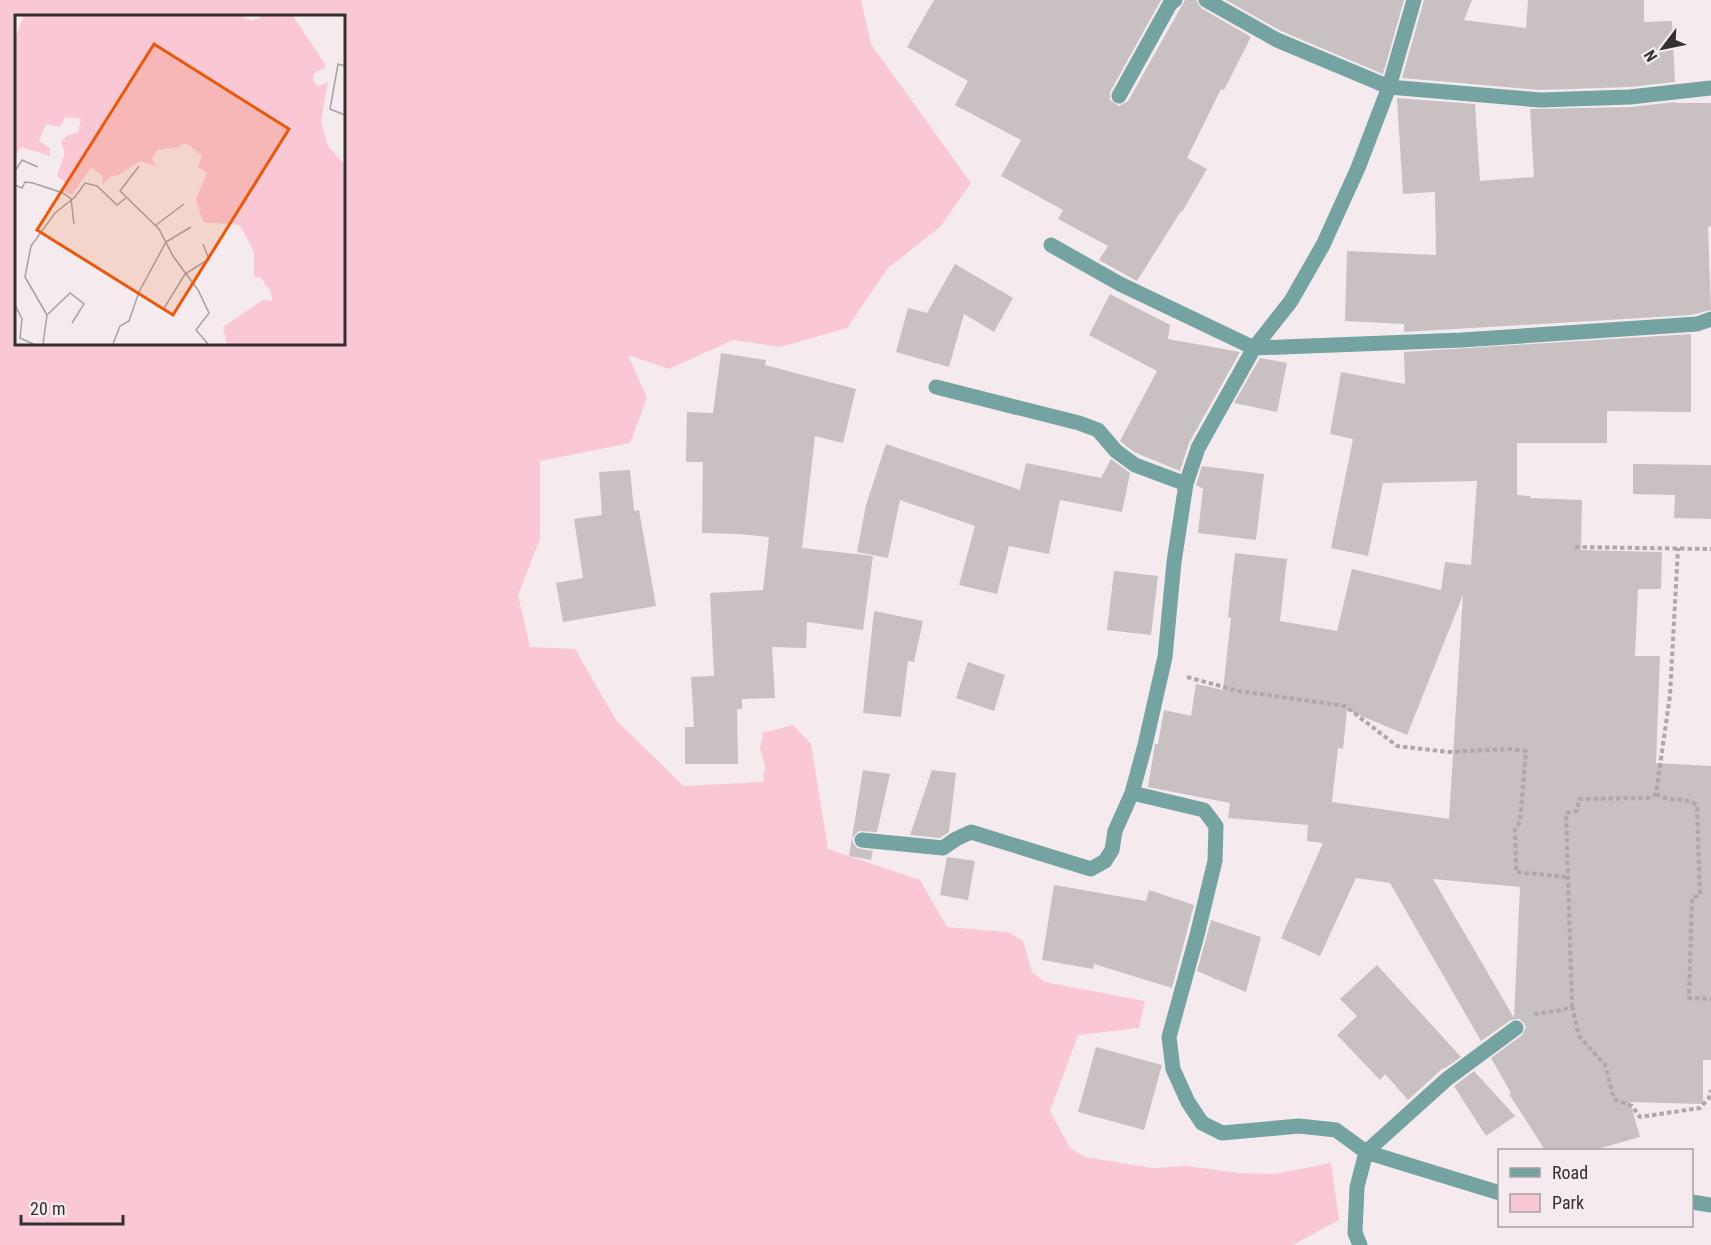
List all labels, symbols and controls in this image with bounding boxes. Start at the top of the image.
inset map [15,15,345,345]
north arrow [1633,18,1693,78]
text: N [1640,46,1661,65]
legend [1498,1149,1693,1227]
text: Road [1552,1162,1588,1183]
scale bar [21,1188,123,1226]
text: Park [1552,1192,1584,1213]
text: 20 m [30,1198,65,1219]

